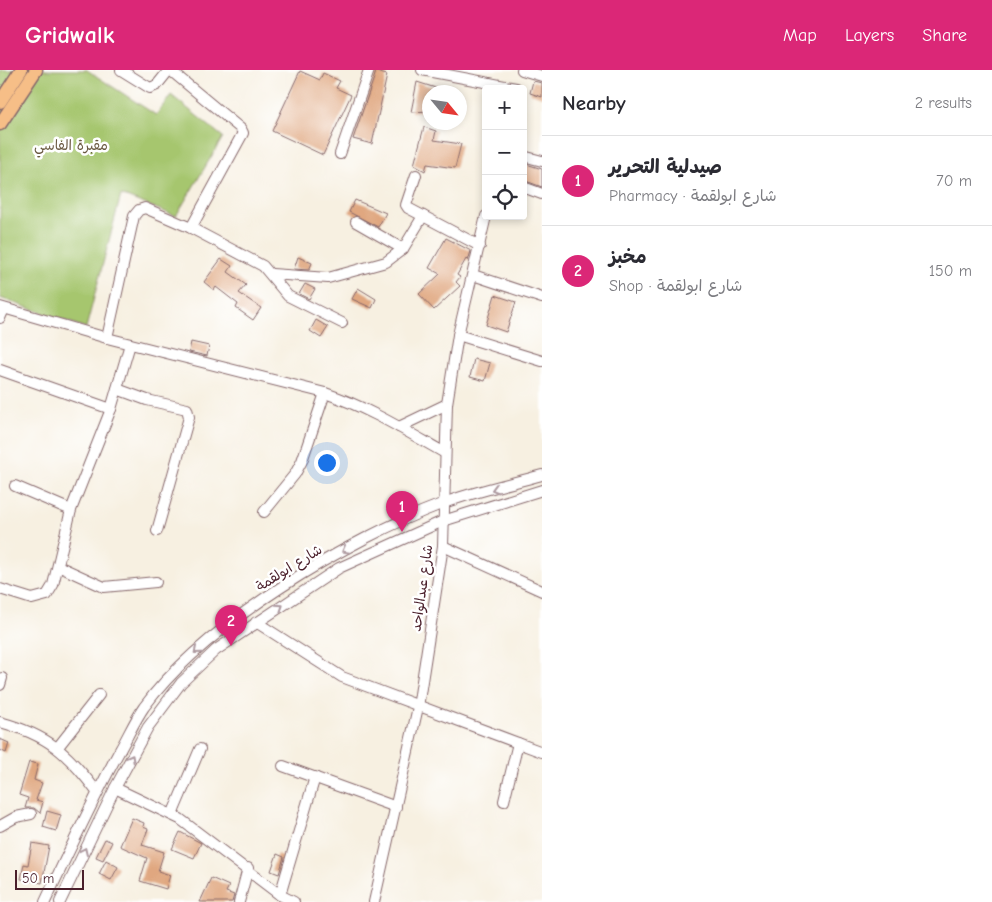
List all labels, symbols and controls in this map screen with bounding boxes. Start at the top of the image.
text: Gridwalk [25,21,114,49]
text: Map [783,25,817,46]
text: Layers [845,25,894,46]
text: Share [922,25,967,46]
north arrow [422,85,467,130]
map controls [482,85,527,220]
button: + [482,85,527,130]
text: Nearby [562,91,626,115]
text: 2 results [915,94,972,112]
button: − [482,130,527,175]
park label: مقبرة الفاسي [34,137,108,158]
text: صيدلية التحرير [609,156,722,178]
text: 1 [575,172,581,190]
text: 70 m [936,172,972,190]
button: locate [482,175,527,220]
text: Pharmacy · شارع ابولقمة [609,187,777,205]
text: مخبز [609,246,647,268]
text: 2 [574,262,582,280]
text: 150 m [929,262,972,280]
text: Shop · شارع ابولقمة [609,277,742,295]
your location [314,450,340,476]
one-way arrow [492,483,500,493]
pin: 1 [386,491,418,532]
street label: شارع ابولقمة [253,541,326,596]
street label: شارع عبدالواحد [407,543,438,633]
one-way arrow [342,544,351,554]
one-way arrow [274,604,283,613]
pin: 2 [215,605,247,646]
one-way arrow [193,645,202,654]
one-way arrow [125,754,135,763]
one-way arrow [78,847,88,856]
scale bar [15,867,84,890]
text: 50 m [22,870,54,887]

